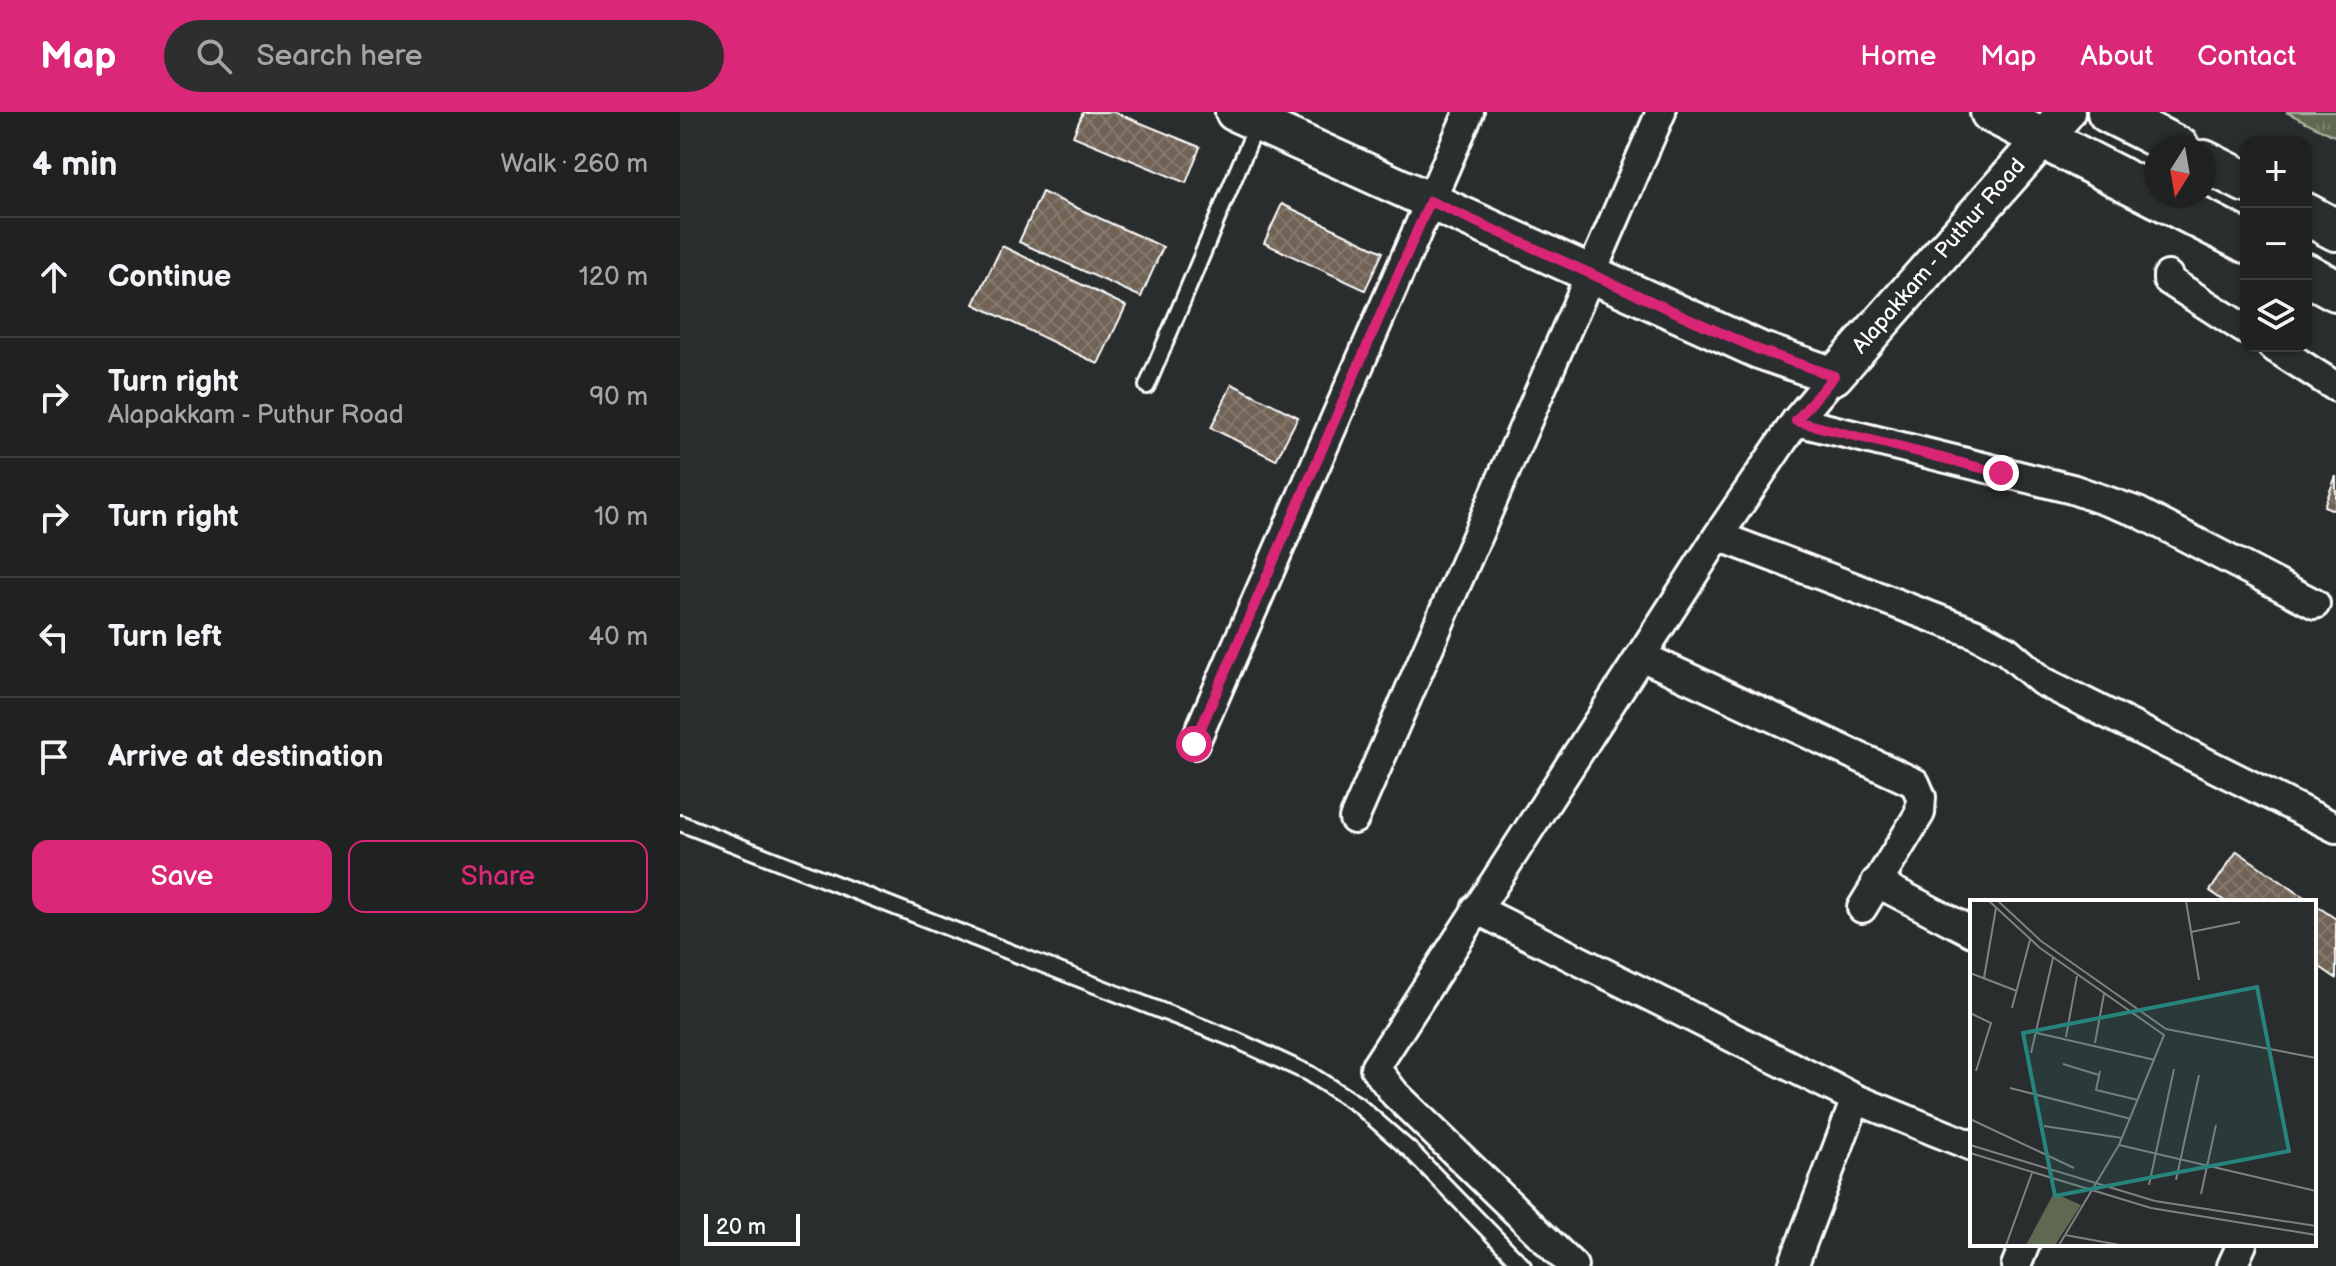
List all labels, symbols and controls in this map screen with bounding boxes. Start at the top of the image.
search box [164,20,724,92]
text: Map [40,34,116,79]
icon: search [192,34,236,78]
text: Search here [256,38,423,74]
text: Home [1860,40,1936,73]
text: Map [1980,40,2037,73]
text: About [2081,40,2153,73]
text: Contact [2197,40,2296,73]
north arrow [2144,136,2216,208]
map controls [2240,136,2312,352]
button: + [2240,136,2312,208]
text: 4 min [32,144,118,185]
text: Walk · 260 m [501,149,648,180]
street label: Alapakkam - Puthur Road [1847,153,2031,359]
button: − [2240,208,2312,280]
icon: ahead [32,255,76,299]
text: Continue [108,259,231,295]
text: 120 m [579,262,648,293]
button: layers [2240,280,2312,352]
text: Turn right [108,364,239,400]
icon: right [32,375,76,419]
text: 90 m [589,382,648,413]
text: Alapakkam - Puthur Road [108,400,404,431]
route end [1983,455,2019,491]
icon: right [32,495,76,539]
text: Turn right [108,499,239,535]
text: 10 m [594,502,648,533]
icon: left [32,615,76,659]
text: Turn left [108,619,222,655]
text: 40 m [588,622,648,653]
route start [1176,726,1212,762]
icon: arrive [32,735,76,779]
text: Arrive at destination [108,739,384,775]
button: Save [32,840,332,913]
button: Share [348,840,648,913]
inset map [1970,900,2316,1246]
scale bar [704,1210,800,1246]
text: 20 m [716,1214,766,1241]

